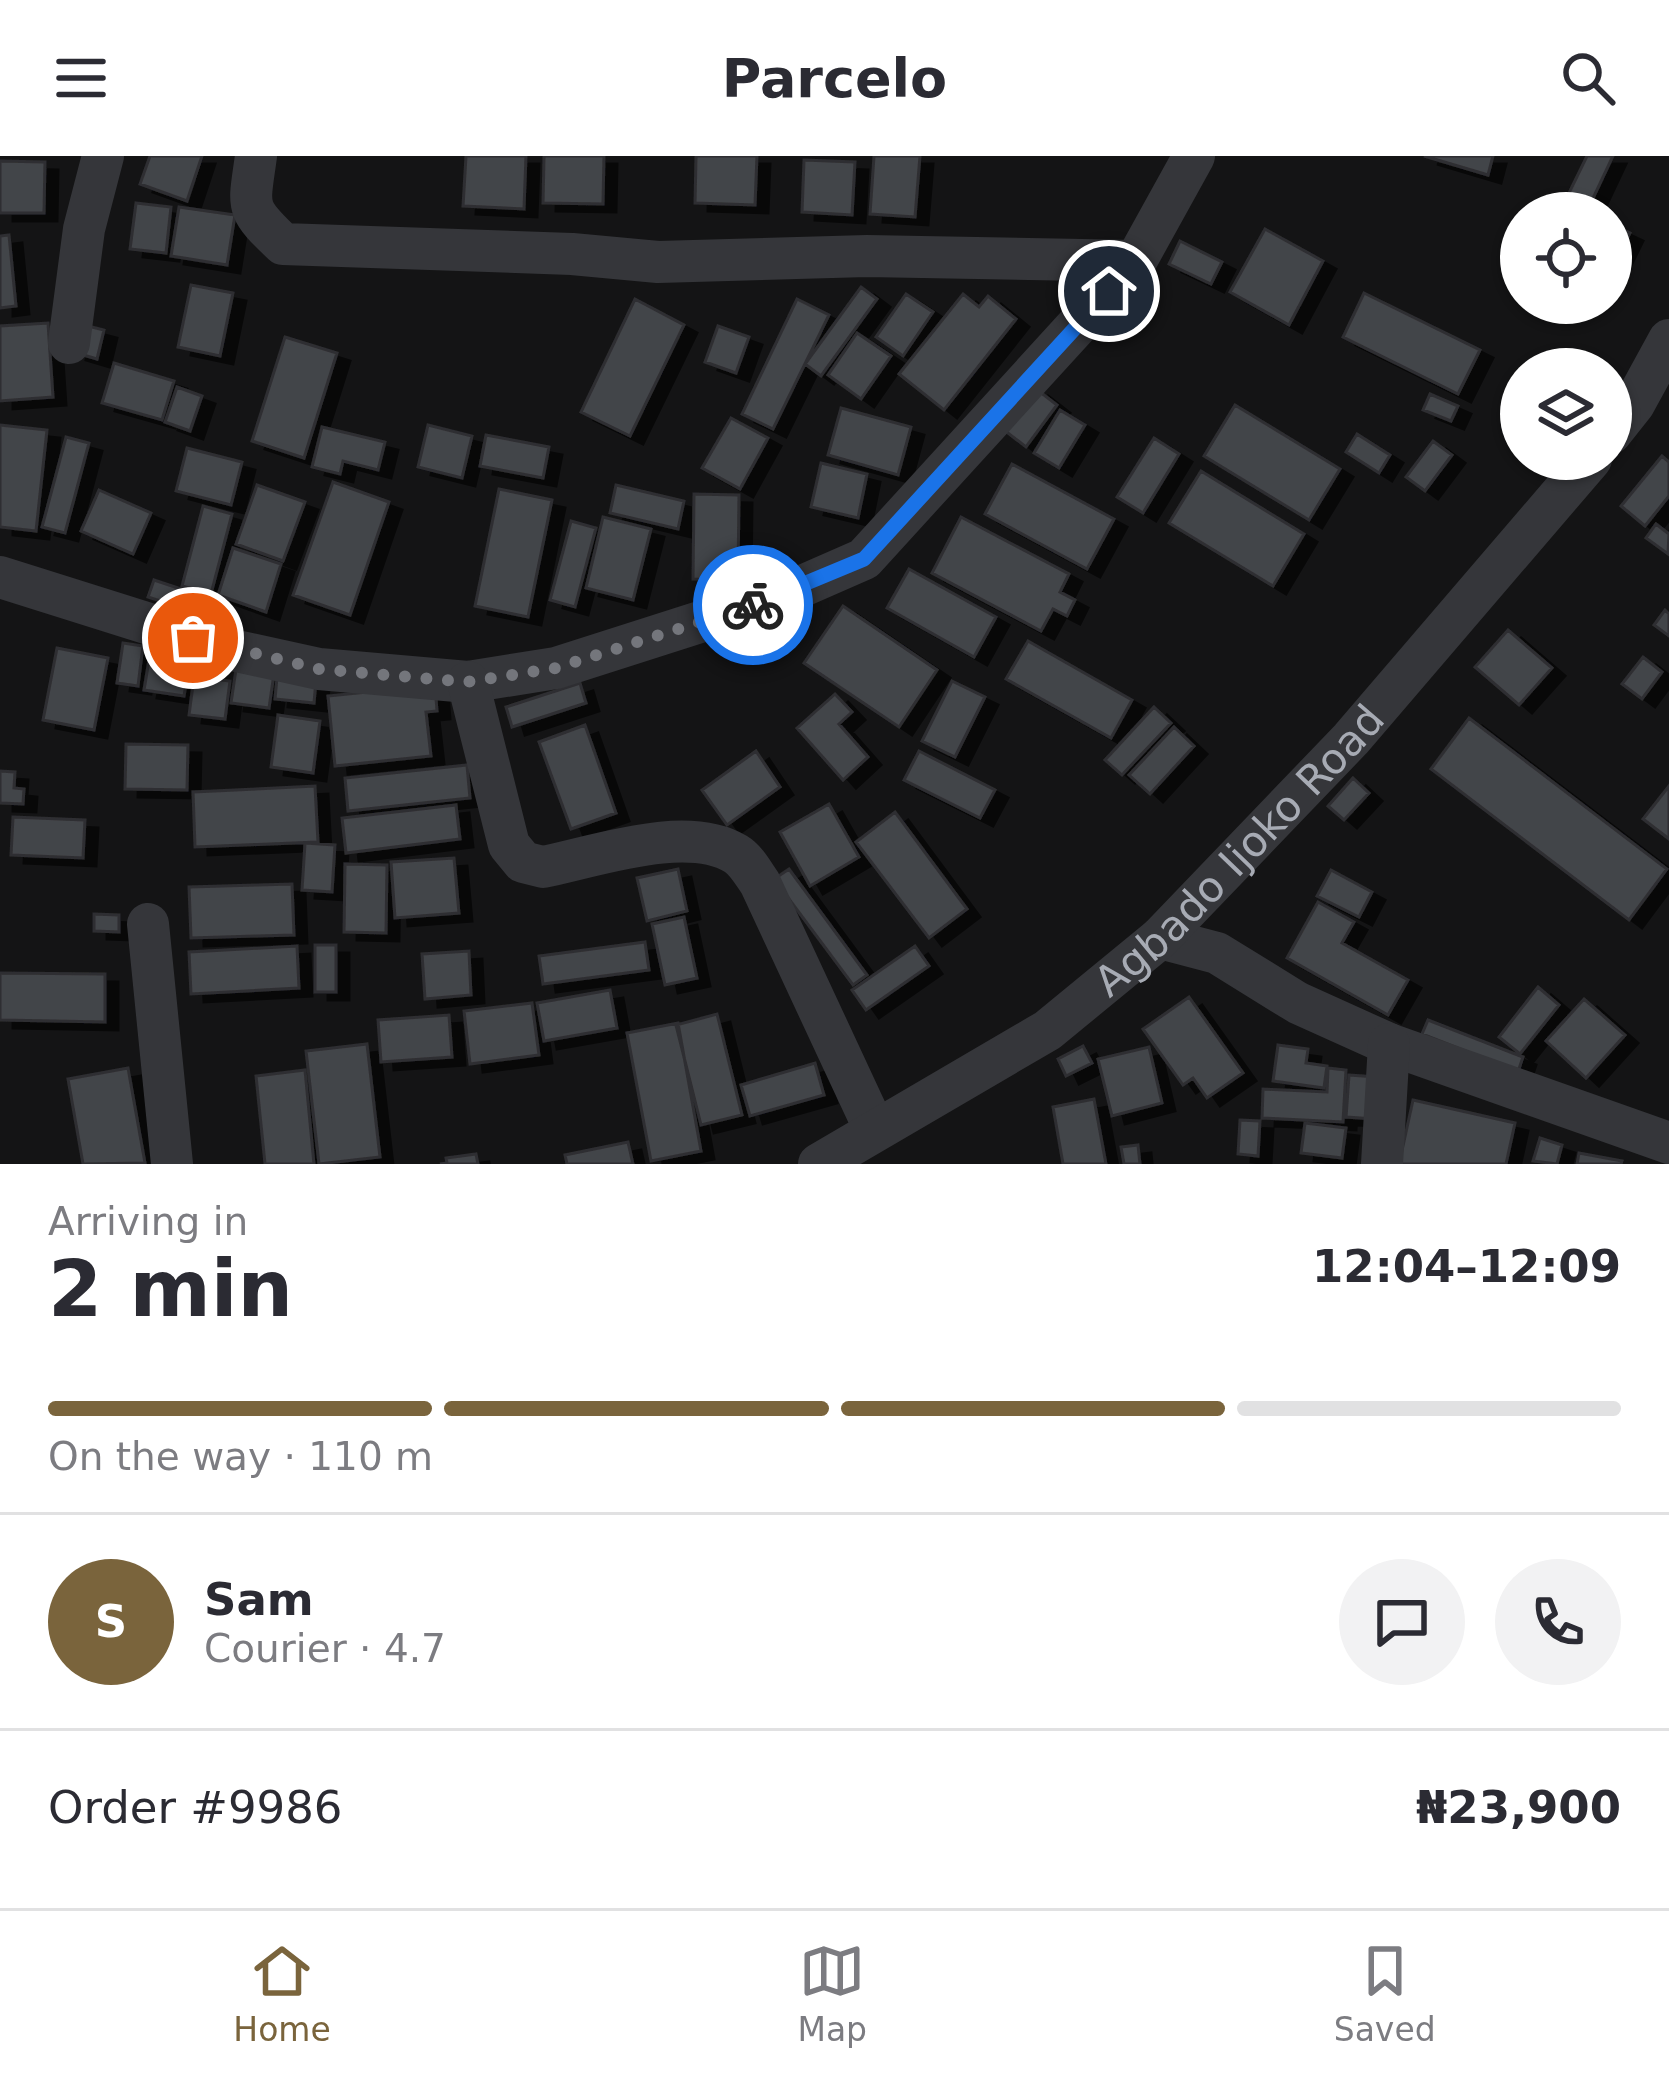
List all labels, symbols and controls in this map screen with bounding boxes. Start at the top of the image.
icon: menu [48,45,114,111]
icon: search [1555,45,1621,111]
text: Parcelo [722,47,947,110]
map controls [1500,192,1632,480]
button: locate [1500,192,1632,324]
pin [1058,240,1160,342]
icon: home [1076,258,1142,324]
button: layers [1500,348,1632,480]
courier [693,545,813,665]
icon: bike [720,572,786,638]
pin [142,587,244,689]
icon: bag [160,605,226,671]
street label: Agbado Ijoko Road [1085,695,1394,1007]
text: Arriving in [48,1199,248,1244]
text: 12:04–12:09 [1312,1240,1621,1293]
text: 2 min [48,1244,293,1334]
text: On the way · 110 m [48,1434,433,1479]
button: chat [1339,1559,1465,1685]
button: phone [1495,1559,1621,1685]
text: Sam [204,1573,314,1626]
text: S [95,1595,127,1648]
text: Courier · 4.7 [204,1626,446,1671]
text: Order #9986 [48,1781,342,1834]
text: ₦23,900 [1416,1781,1621,1834]
tab: Home [233,1938,331,2049]
tab: Map [797,1938,867,2049]
tab: Saved [1334,1938,1436,2049]

